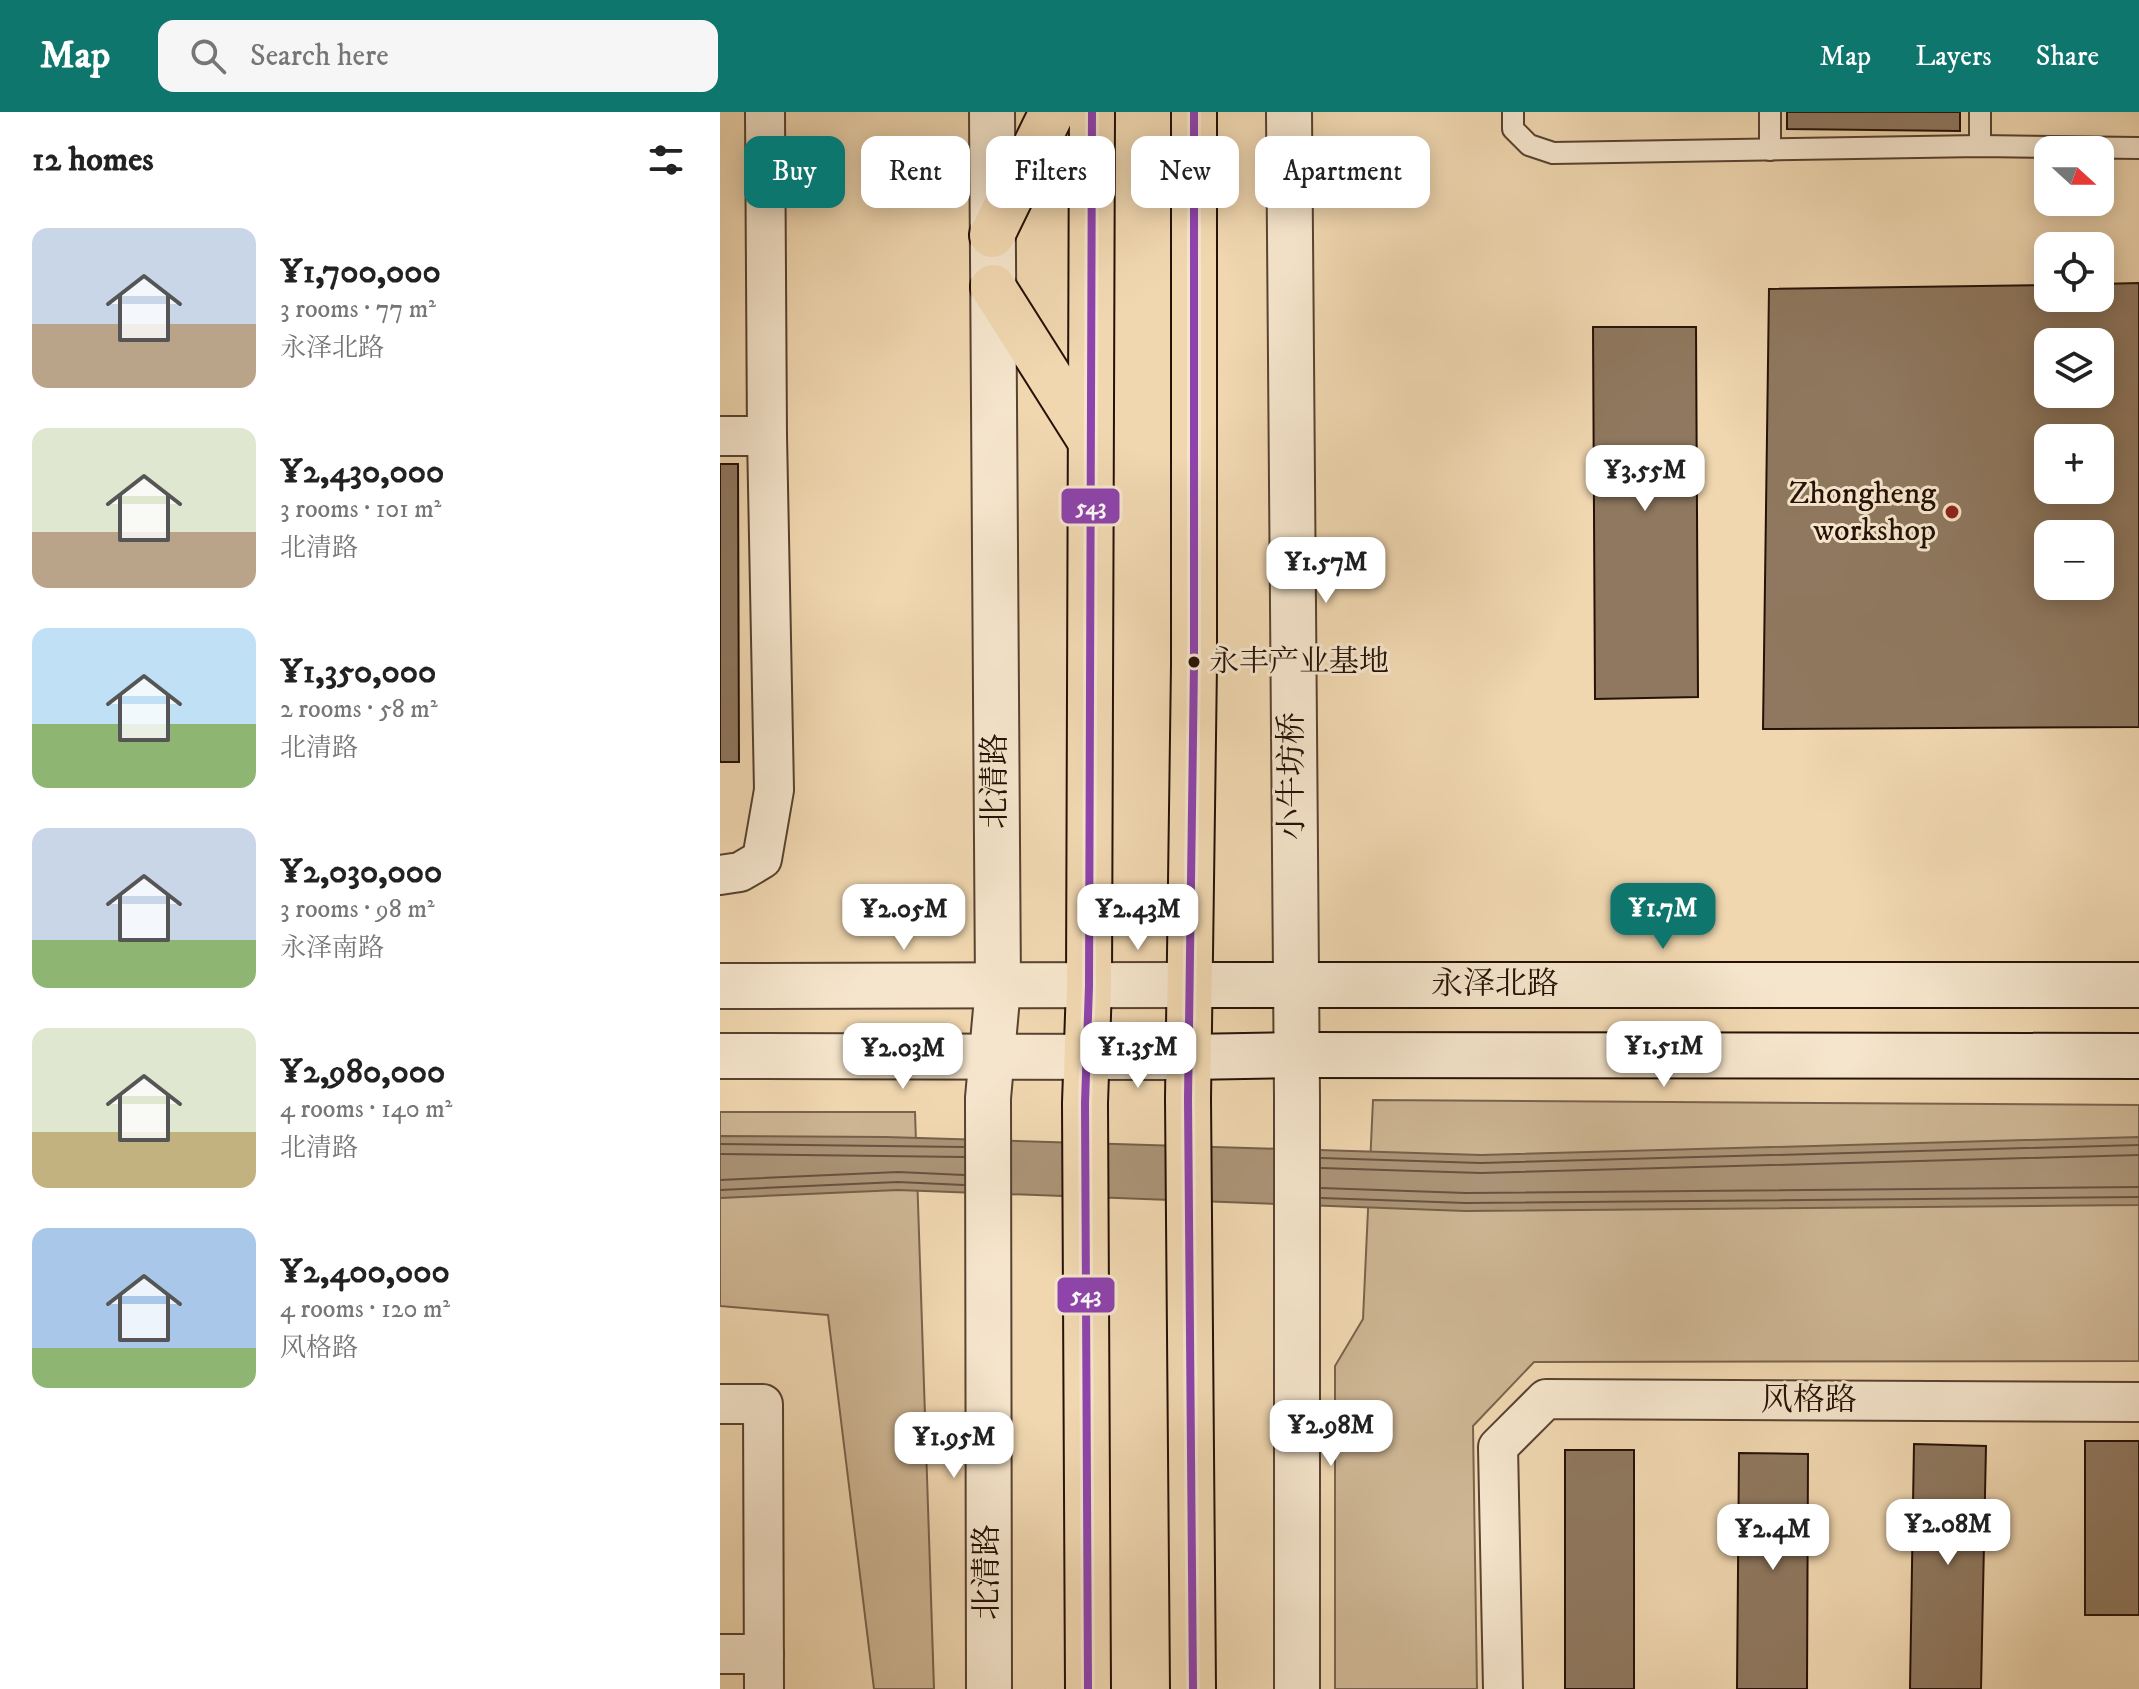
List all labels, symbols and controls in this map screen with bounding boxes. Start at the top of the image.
search box [158,20,718,92]
text: Map [40,32,110,80]
icon: search [186,34,230,78]
text: Search here [250,38,389,75]
text: Map [1820,39,1871,74]
text: Layers [1915,39,1992,74]
text: Share [2036,39,2099,74]
chip: Buy [744,136,845,208]
chip: Rent [861,136,970,208]
chip: Filters [986,136,1115,208]
chip: New [1131,136,1239,208]
chip: Apartment [1255,136,1430,208]
north arrow [2034,136,2114,216]
map controls [2034,136,2114,600]
icon: filters [644,138,688,182]
text: 12 homes [32,139,154,181]
button: locate [2034,232,2114,312]
text: ¥1,700,000 [280,251,441,293]
icon: home [96,260,192,356]
text: 3 rooms · 77 m² [280,293,436,326]
button: layers [2034,328,2114,408]
text: 永泽北路 [280,332,384,365]
button: + [2034,424,2114,504]
pin: ¥3.55M [1580,445,1710,513]
text: ¥2,430,000 [280,451,444,493]
text: ¥3.55M [1604,454,1686,487]
icon: home [96,460,192,556]
place label: Zhongheng workshop [1789,474,1936,551]
line badge: 543 [1060,487,1121,525]
text: 3 rooms · 101 m² [280,493,441,526]
text: 543 [1075,494,1106,521]
marker: Zhongheng workshop [1943,503,1961,521]
button: − [2034,520,2114,600]
text: 北清路 [280,532,358,565]
pin: ¥1.57M [1261,537,1391,605]
text: ¥1.57M [1284,546,1368,579]
place label: 永丰产业基地 [1209,644,1389,681]
text: ¥1,350,000 [280,651,436,693]
marker: 永丰产业基地 [1186,654,1202,670]
icon: home [96,660,192,756]
text: 2 rooms · 58 m² [280,693,438,726]
street label: 小牛坊桥 [1273,712,1313,840]
text: 北清路 [280,732,358,765]
street label: 北清路 [976,733,1016,829]
text: ¥2,030,000 [280,851,442,893]
icon: home [96,860,192,956]
pin: ¥1.7M [1607,883,1719,951]
pin: ¥2.05M [839,884,969,952]
pin: ¥2.43M [1073,884,1203,952]
text: ¥1.7M [1628,892,1698,925]
text: 3 rooms · 98 m² [280,893,435,926]
text: ¥2.05M [860,893,948,926]
text: ¥2.43M [1095,893,1181,926]
text: 永泽南路 [280,932,384,965]
street label: 永泽北路 [1431,965,1559,1005]
pin: ¥1.51M [1599,1021,1729,1089]
pin: ¥1.35M [1073,1022,1203,1090]
pin: ¥2.03M [838,1023,968,1091]
text: ¥1.51M [1624,1030,1704,1063]
text: ¥1.35M [1098,1031,1178,1064]
text: ¥2.03M [861,1032,945,1065]
text: ¥2,980,000 [280,1051,445,1093]
icon: home [96,1060,192,1156]
text: 4 rooms · 140 m² [280,1093,452,1126]
text: 北清路 [280,1132,358,1165]
text: ¥2,400,000 [280,1251,450,1293]
icon: home [96,1260,192,1356]
line badge: 543 [1056,1276,1116,1314]
text: 543 [1070,1282,1101,1309]
text: 4 rooms · 120 m² [280,1293,450,1326]
text: 风格路 [280,1332,358,1365]
street label: 风格路 [1761,1381,1857,1421]
pin: ¥2.98M [1266,1400,1396,1468]
text: ¥2.98M [1288,1409,1374,1442]
pin: ¥1.95M [889,1412,1019,1480]
text: ¥1.95M [913,1421,995,1454]
pin: ¥2.08M [1883,1499,2013,1567]
pin: ¥2.4M [1717,1504,1829,1572]
text: ¥2.08M [1904,1508,1992,1541]
text: ¥2.4M [1735,1513,1811,1546]
street label: 北清路 [968,1524,1008,1620]

